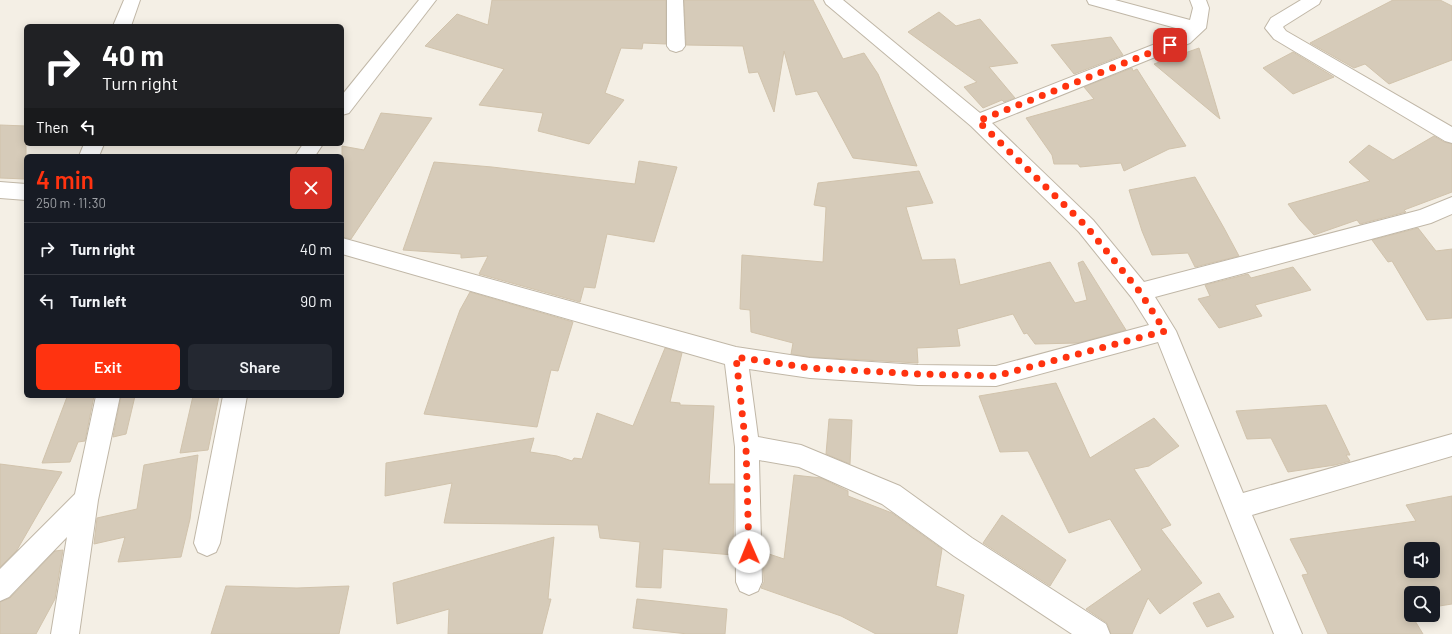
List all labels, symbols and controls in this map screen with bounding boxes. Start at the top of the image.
pin [1153,28,1187,62]
icon: arrive [1159,34,1181,56]
text: 40 m [102,38,164,72]
icon: right [36,40,88,92]
text: Turn right [102,72,178,94]
icon: left [77,116,99,138]
text: Then [36,118,69,136]
text: 4 min [36,165,94,194]
button: close [290,167,332,209]
text: 250 m · 11:30 [36,195,106,211]
icon: right [36,238,58,260]
text: Turn right [70,240,135,258]
text: 40 m [300,240,332,258]
icon: left [36,290,58,312]
text: Turn left [70,292,126,310]
text: 90 m [300,292,332,310]
button: Exit [36,344,180,390]
button: Share [188,344,332,390]
position arrow [728,531,770,573]
map controls [1404,542,1440,622]
button: sound [1404,542,1440,578]
button: search [1404,586,1440,622]

